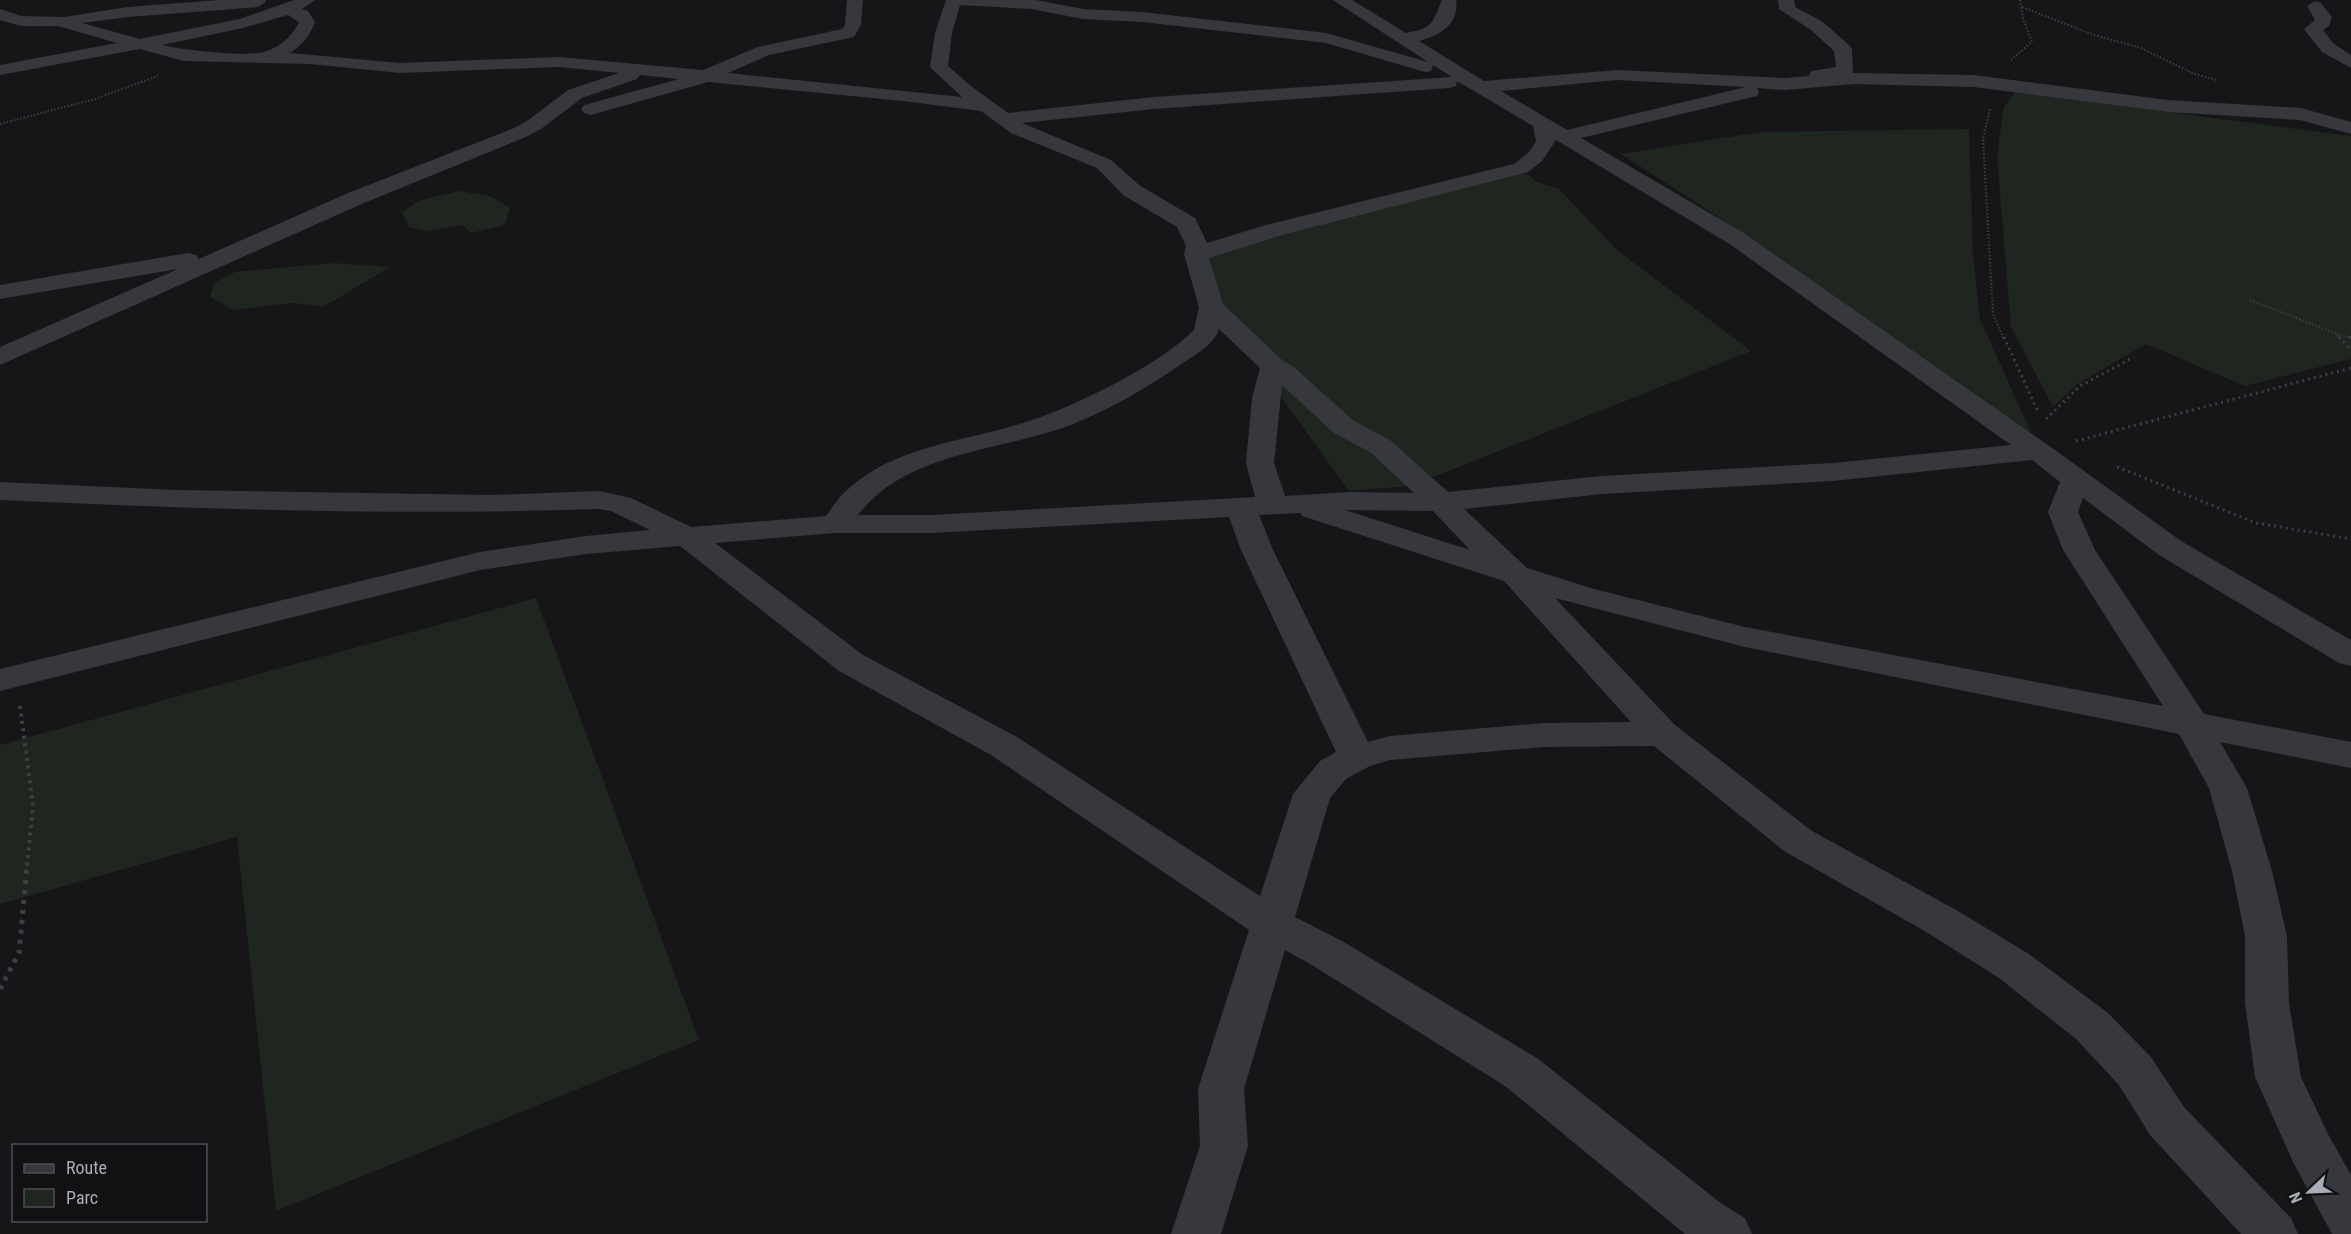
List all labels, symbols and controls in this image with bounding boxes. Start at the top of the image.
legend [12,1144,207,1222]
text: Route [66,1157,107,1178]
north arrow [2279,1162,2339,1222]
text: Parc [66,1187,98,1208]
text: N [2285,1189,2306,1206]

